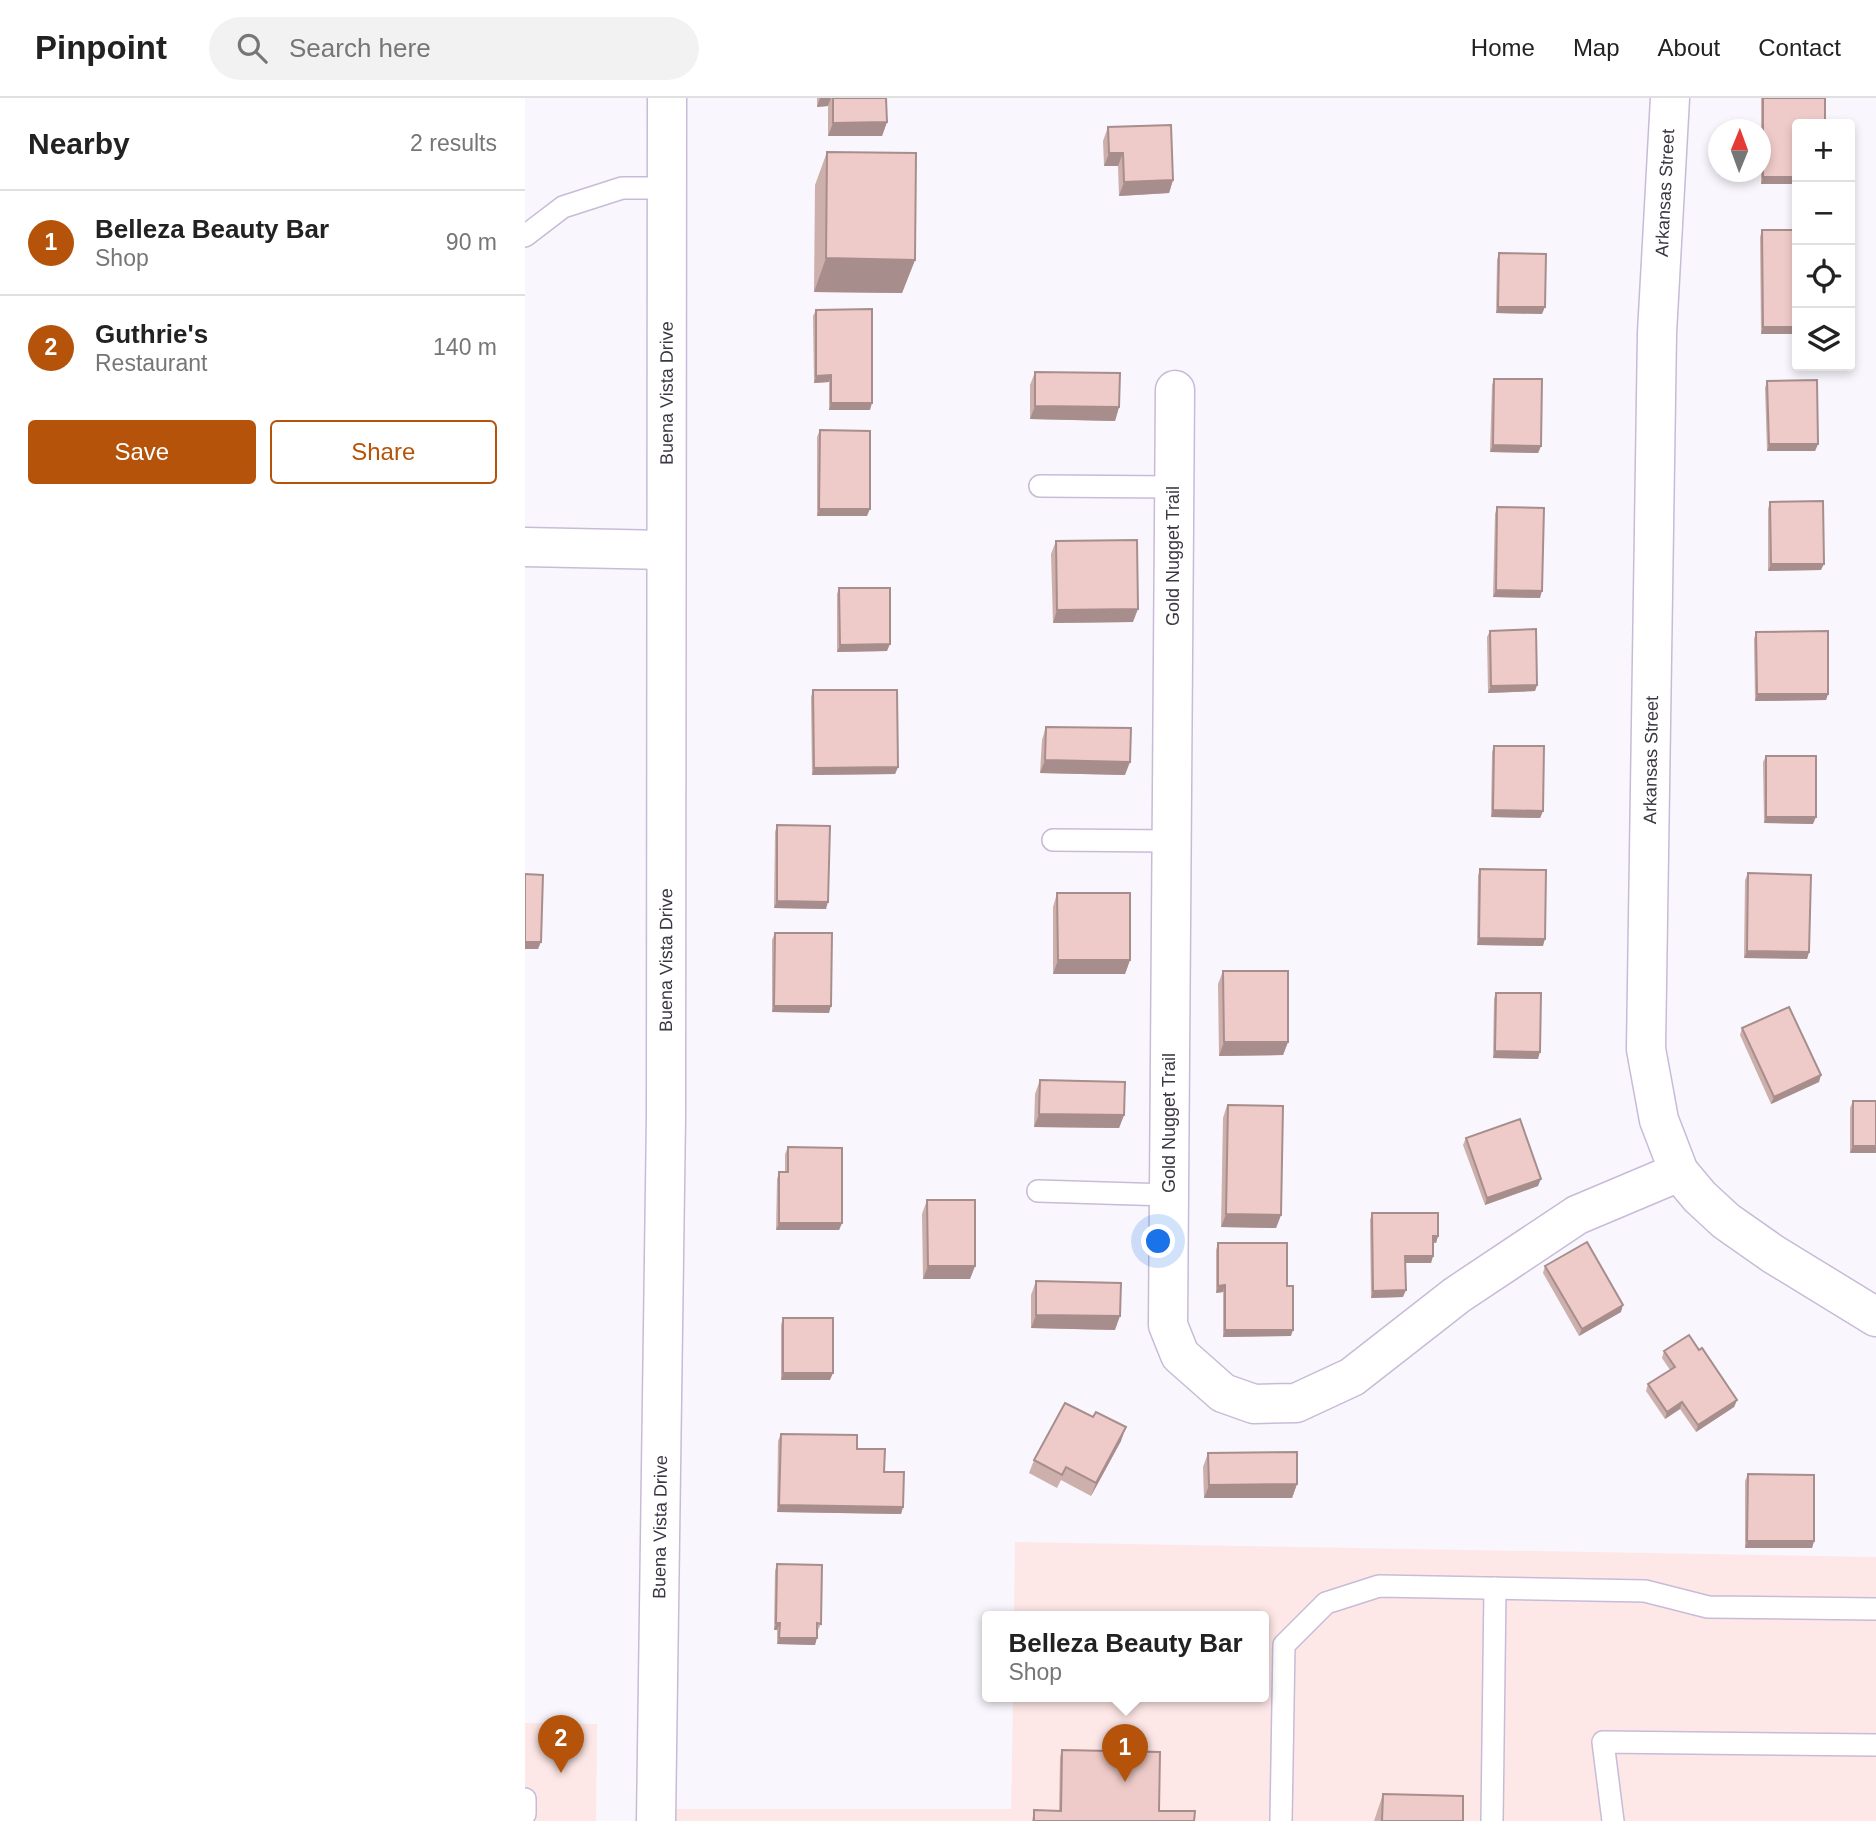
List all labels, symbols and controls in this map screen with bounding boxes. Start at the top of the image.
search box [209,17,699,80]
text: Pinpoint [35,29,167,66]
icon: search [233,29,271,67]
text: Search here [289,33,431,63]
text: Home [1471,34,1535,61]
text: Map [1573,34,1620,61]
text: About [1658,34,1720,61]
text: Contact [1758,34,1841,61]
north arrow [1708,119,1771,182]
map controls [1792,119,1855,371]
button: + [1792,119,1855,182]
text: Nearby [28,127,130,160]
street label: Arkansas Street [1652,129,1678,257]
text: 2 results [410,130,497,156]
button: − [1792,182,1855,245]
text: Belleza Beauty Bar [95,214,329,244]
text: 1 [45,229,57,255]
text: 90 m [446,229,497,255]
text: Shop [95,245,149,271]
button: locate [1792,245,1855,308]
button: layers [1792,308,1855,371]
text: Guthrie's [95,319,208,349]
street label: Buena Vista Drive [657,321,677,465]
text: 2 [45,334,57,360]
text: 140 m [433,334,497,360]
text: Restaurant [95,350,208,376]
button: Save [28,420,256,484]
button: Share [270,420,497,484]
street label: Gold Nugget Trail [1163,486,1183,626]
street label: Arkansas Street [1640,696,1662,824]
street label: Buena Vista Drive [656,888,676,1032]
street label: Gold Nugget Trail [1159,1053,1179,1193]
your location [1141,1224,1175,1258]
street label: Buena Vista Drive [649,1455,671,1599]
popup [982,1611,1269,1702]
text: Belleza Beauty Bar [1008,1628,1243,1658]
text: Shop [1008,1659,1062,1685]
pin: 2 [538,1715,584,1773]
pin: 1 [1102,1724,1148,1782]

